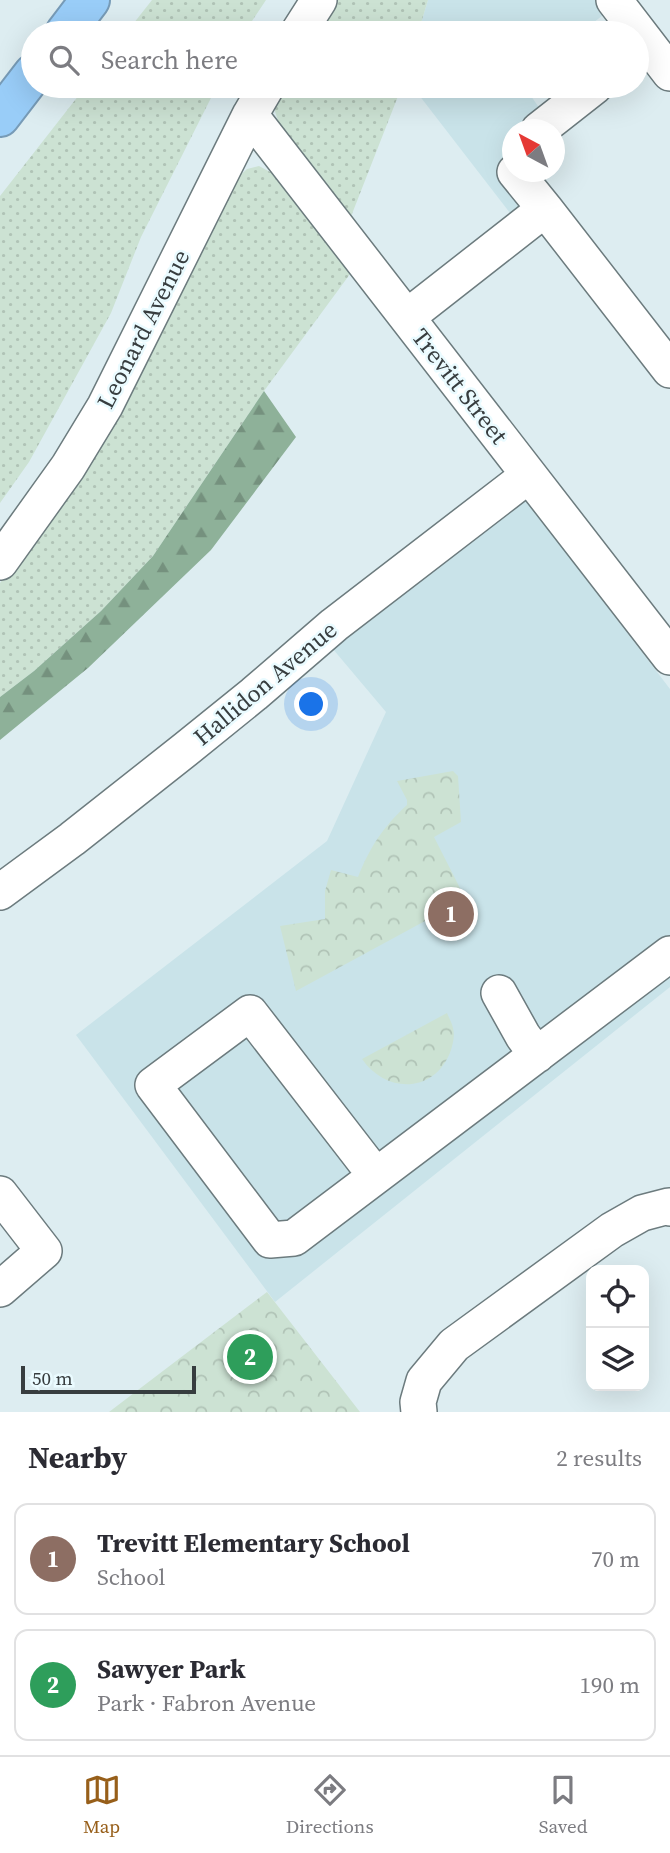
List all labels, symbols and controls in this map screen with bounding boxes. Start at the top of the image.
search box [21,21,649,98]
icon: search [45,41,83,79]
text: Search here [101,42,238,78]
north arrow [502,119,565,182]
street label: Leonard Avenue [89,244,197,414]
street label: Trevitt Street [404,321,516,451]
street label: Hallidon Avenue [186,613,344,753]
your location [294,687,328,721]
pin: 1 [428,888,474,940]
map controls [586,1265,649,1391]
button: locate [586,1265,649,1328]
button: layers [586,1328,649,1391]
pin: 2 [227,1331,273,1383]
scale bar [21,1363,196,1395]
text: 50 m [32,1365,73,1391]
text: Nearby [28,1437,127,1478]
text: 2 results [556,1442,642,1474]
text: Trevitt Elementary School [97,1525,410,1561]
text: 1 [47,1543,59,1575]
text: 70 m [591,1543,640,1575]
text: School [97,1561,165,1593]
text: Sawyer Park [97,1651,245,1687]
text: 2 [47,1669,59,1701]
text: 190 m [579,1669,640,1701]
text: Park · Fabron Avenue [97,1687,316,1719]
tab: Map [83,1771,121,1839]
tab: Directions [286,1771,374,1839]
tab: Saved [539,1771,587,1839]

